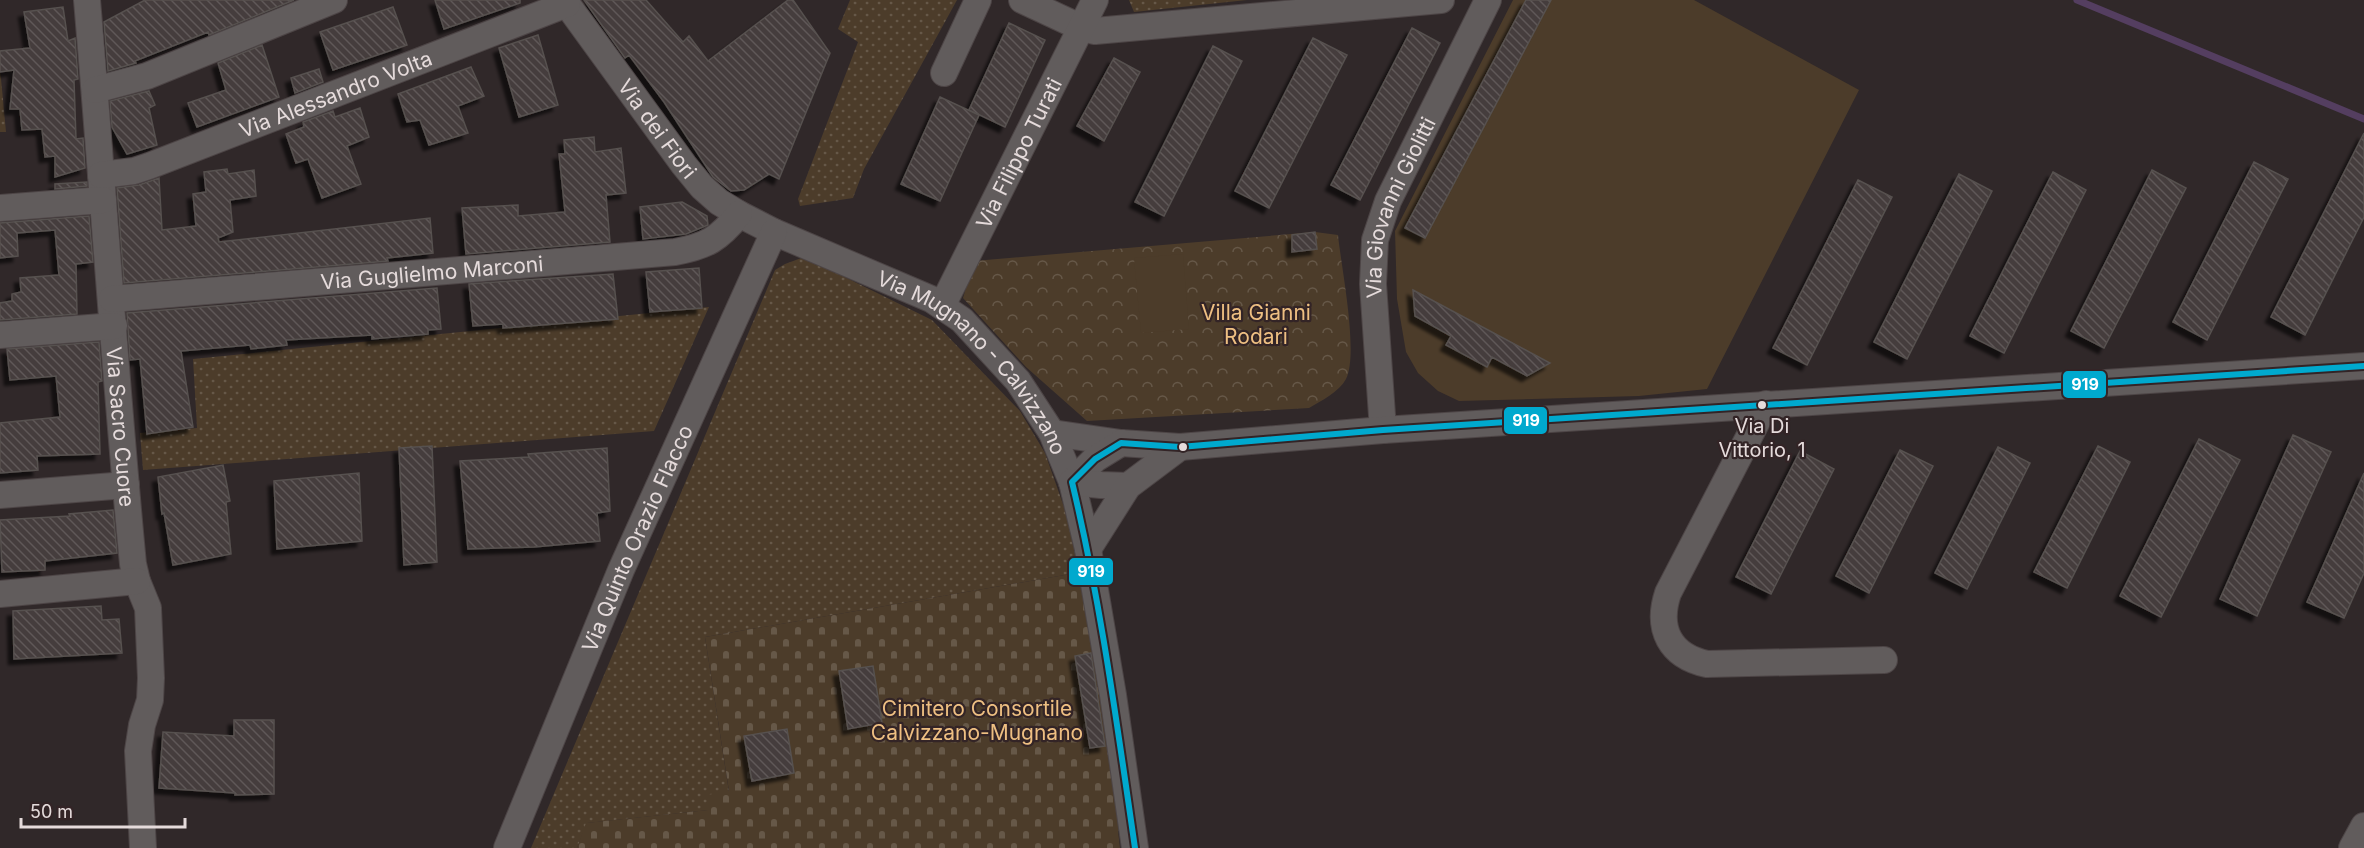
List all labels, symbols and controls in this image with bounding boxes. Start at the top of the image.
street label: Via Alessandro Volta [235,45,435,142]
street label: Via dei Fiori [613,74,702,183]
street label: Via Filippo Turati [970,74,1067,233]
street label: Via Giovanni Giolitti [1361,113,1440,299]
street label: Via Guglielmo Marconi [320,251,544,294]
street label: Via Mugnano - Calvizzano [873,265,1072,458]
park label: Villa Gianni Rodari [1201,300,1311,349]
street label: Via Sacro Cuore [102,346,140,508]
line badge: 919 [2062,370,2107,399]
text: 919 [2071,374,2099,394]
marker: Via Di Vittorio, 1 [1756,399,1768,411]
line badge: 919 [1503,406,1548,435]
text: 919 [1512,410,1540,430]
place label: Via Di Vittorio, 1 [1718,414,1806,462]
street label: Via Quinto Orazio Flacco [576,421,698,655]
unlabelled marker [1177,441,1189,453]
line badge: 919 [1068,557,1114,586]
text: 919 [1077,561,1105,581]
park label: Cimitero Consortile Calvizzano-Mugnano [871,696,1083,745]
scale bar [21,791,184,829]
text: 50 m [30,801,73,822]

